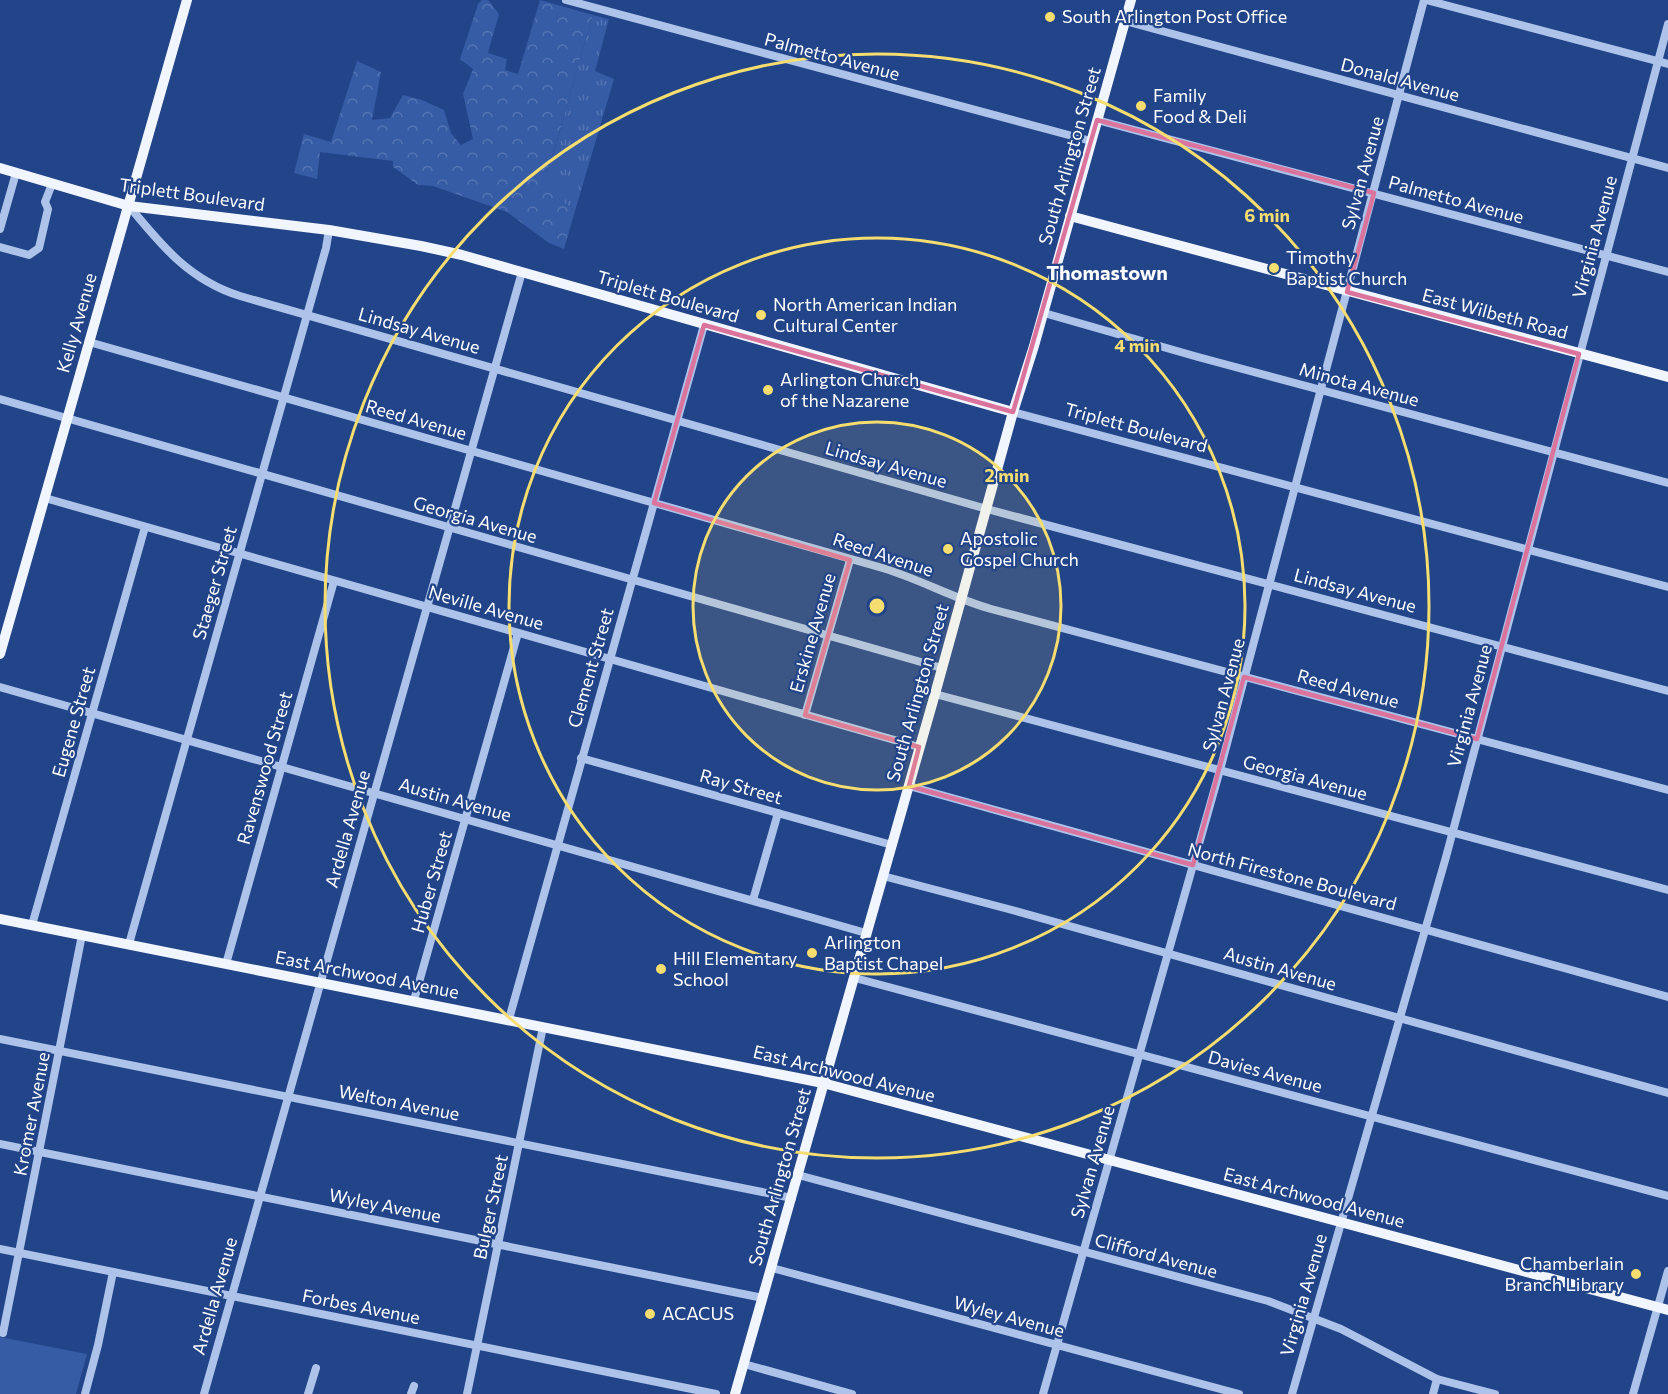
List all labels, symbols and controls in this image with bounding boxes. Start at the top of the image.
place label: South Arlington Post Office [1062,5,1287,27]
marker: South Arlington Post Office [1043,10,1057,24]
street label: Palmetto Avenue [762,27,902,85]
street label: Donald Avenue [1338,53,1462,105]
street label: South Arlington Street [1033,64,1105,247]
place label: Family Food & Deli [1153,84,1247,127]
marker: Family Food & Deli [1134,99,1148,113]
street label: Sylvan Avenue [1336,114,1388,232]
street label: Palmetto Avenue [1386,170,1526,228]
street label: Triplett Boulevard [118,173,266,215]
street label: Virginia Avenue [1567,173,1621,301]
text: 6 min [1244,204,1290,226]
place label: Timothy Baptist Church [1286,246,1407,289]
district label: Thomastown [1046,260,1168,284]
marker: Timothy Baptist Church [1267,261,1281,275]
street label: Triplett Boulevard [595,265,742,327]
street label: Kelly Avenue [51,270,101,375]
street label: East Wilbeth Road [1420,283,1570,343]
place label: North American Indian Cultural Center [773,293,957,336]
street label: Lindsay Avenue [356,302,483,358]
marker: North American Indian Cultural Center [754,308,768,322]
text: 4 min [1114,334,1160,356]
street label: Minota Avenue [1297,357,1422,411]
place label: Arlington Church of the Nazarene [780,368,919,411]
marker: Arlington Church of the Nazarene [761,383,775,397]
street label: Reed Avenue [363,394,469,444]
street label: Triplett Boulevard [1063,397,1210,457]
street label: Lindsay Avenue [823,436,950,492]
text: 2 min [985,464,1029,486]
street label: Georgia Avenue [411,491,540,547]
street label: Staeger Street [187,523,241,642]
street label: Reed Avenue [830,527,936,581]
place label: Apostolic Gospel Church [960,527,1079,570]
marker: Apostolic Gospel Church [941,542,955,556]
street label: Lindsay Avenue [1292,563,1419,617]
street label: Erskine Avenue [784,570,840,695]
street label: Neville Avenue [426,580,546,634]
centre of rings [867,596,887,616]
street label: South Arlington Street [881,601,953,784]
street label: Clement Street [562,605,618,730]
street label: Sylvan Avenue [1197,636,1249,754]
street label: Virginia Avenue [1442,642,1496,770]
street label: Eugene Street [47,664,99,780]
street label: Reed Avenue [1295,664,1401,712]
street label: Ravenswood Street [232,689,296,847]
street label: Georgia Avenue [1241,750,1370,804]
street label: Ray Street [697,764,785,808]
street label: Ardella Avenue [320,767,374,890]
street label: Austin Avenue [396,772,514,826]
street label: Huber Street [406,828,456,935]
street label: North Firestone Boulevard [1185,838,1399,915]
place label: Arlington Baptist Chapel [824,931,943,974]
street label: Austin Avenue [1221,941,1339,995]
street label: East Archwood Avenue [273,945,461,1003]
marker: Arlington Baptist Chapel [805,946,819,960]
place label: Hill Elementary School [673,947,797,990]
marker: Hill Elementary School [654,962,668,976]
street label: East Archwood Avenue [751,1040,938,1106]
street label: Davies Avenue [1206,1045,1325,1097]
street label: Kromer Avenue [8,1050,54,1178]
street label: Welton Avenue [337,1079,462,1125]
street label: South Arlington Street [743,1085,815,1268]
street label: Sylvan Avenue [1065,1103,1119,1221]
street label: Bulger Street [468,1152,512,1261]
street label: East Archwood Avenue [1221,1162,1407,1232]
street label: Wyley Avenue [327,1183,443,1227]
street label: Clifford Avenue [1092,1228,1220,1282]
street label: Virginia Avenue [1275,1231,1331,1358]
street label: Ardella Avenue [187,1234,241,1357]
place label: Chamberlain Branch Library [1504,1252,1624,1295]
marker: Chamberlain Branch Library [1629,1267,1643,1281]
street label: Forbes Avenue [300,1284,422,1328]
street label: Wyley Avenue [951,1291,1067,1341]
place label: ACACUS [662,1302,734,1324]
marker: ACACUS [643,1307,657,1321]

